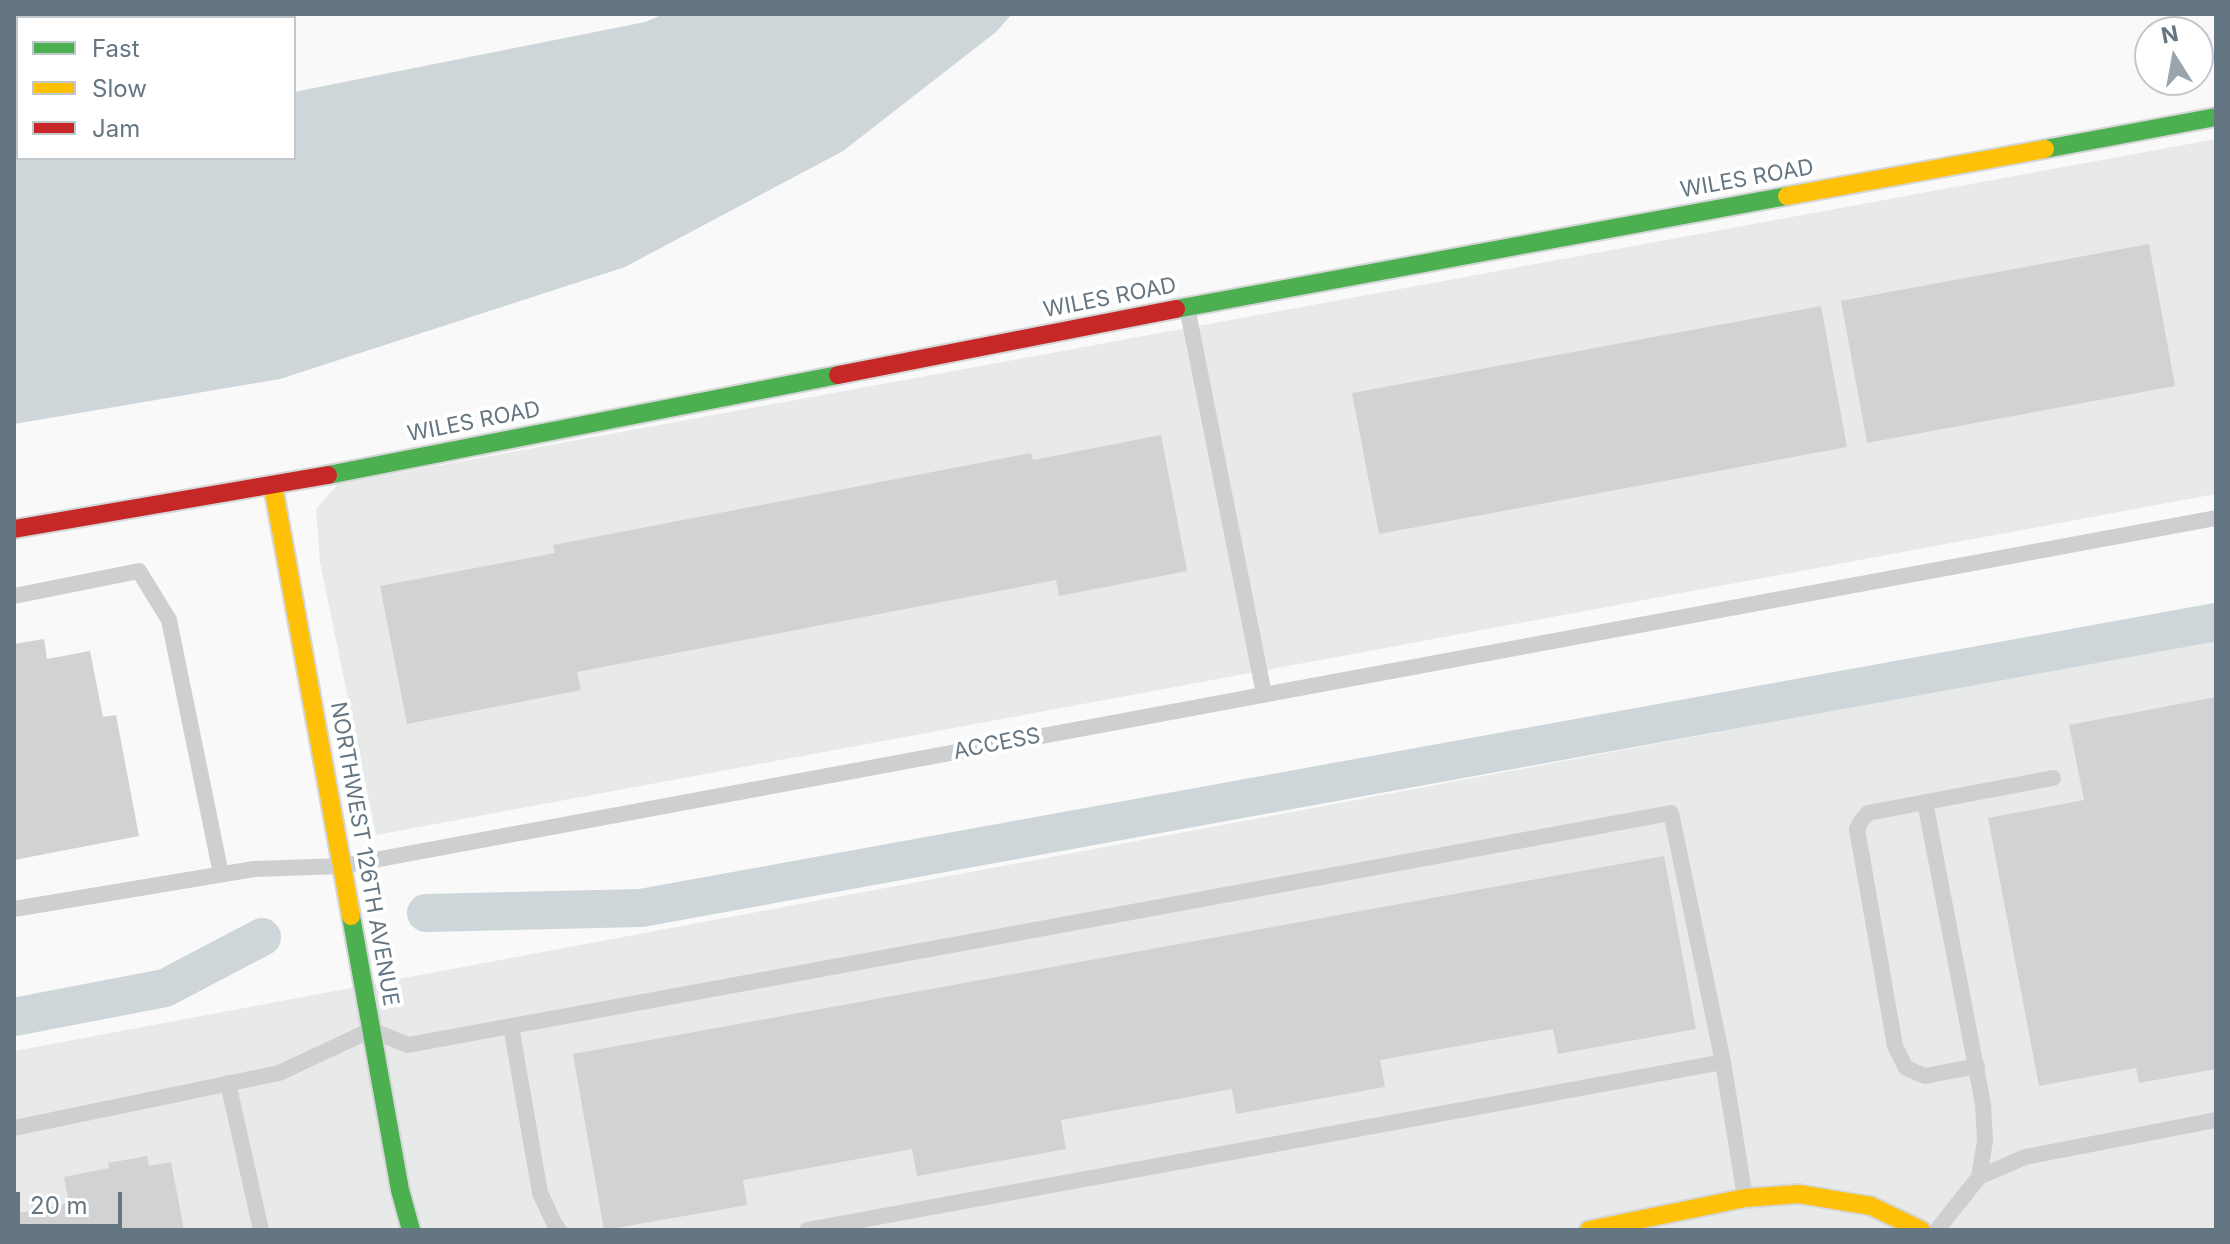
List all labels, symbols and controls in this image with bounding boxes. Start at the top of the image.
legend [16,16,296,160]
north arrow [2134,16,2214,96]
text: N [2159,20,2181,49]
text: Fast [92,34,140,63]
text: Slow [92,74,147,103]
text: Jam [92,114,140,143]
street label: WILES ROAD [1678,154,1816,204]
street label: WILES ROAD [1041,272,1179,324]
street label: WILES ROAD [405,396,543,448]
street label: NORTHWEST 126TH AVENUE [324,700,404,1008]
street label: ACCESS [951,723,1043,765]
scale bar [20,1176,126,1226]
text: 20 m [30,1191,88,1220]

